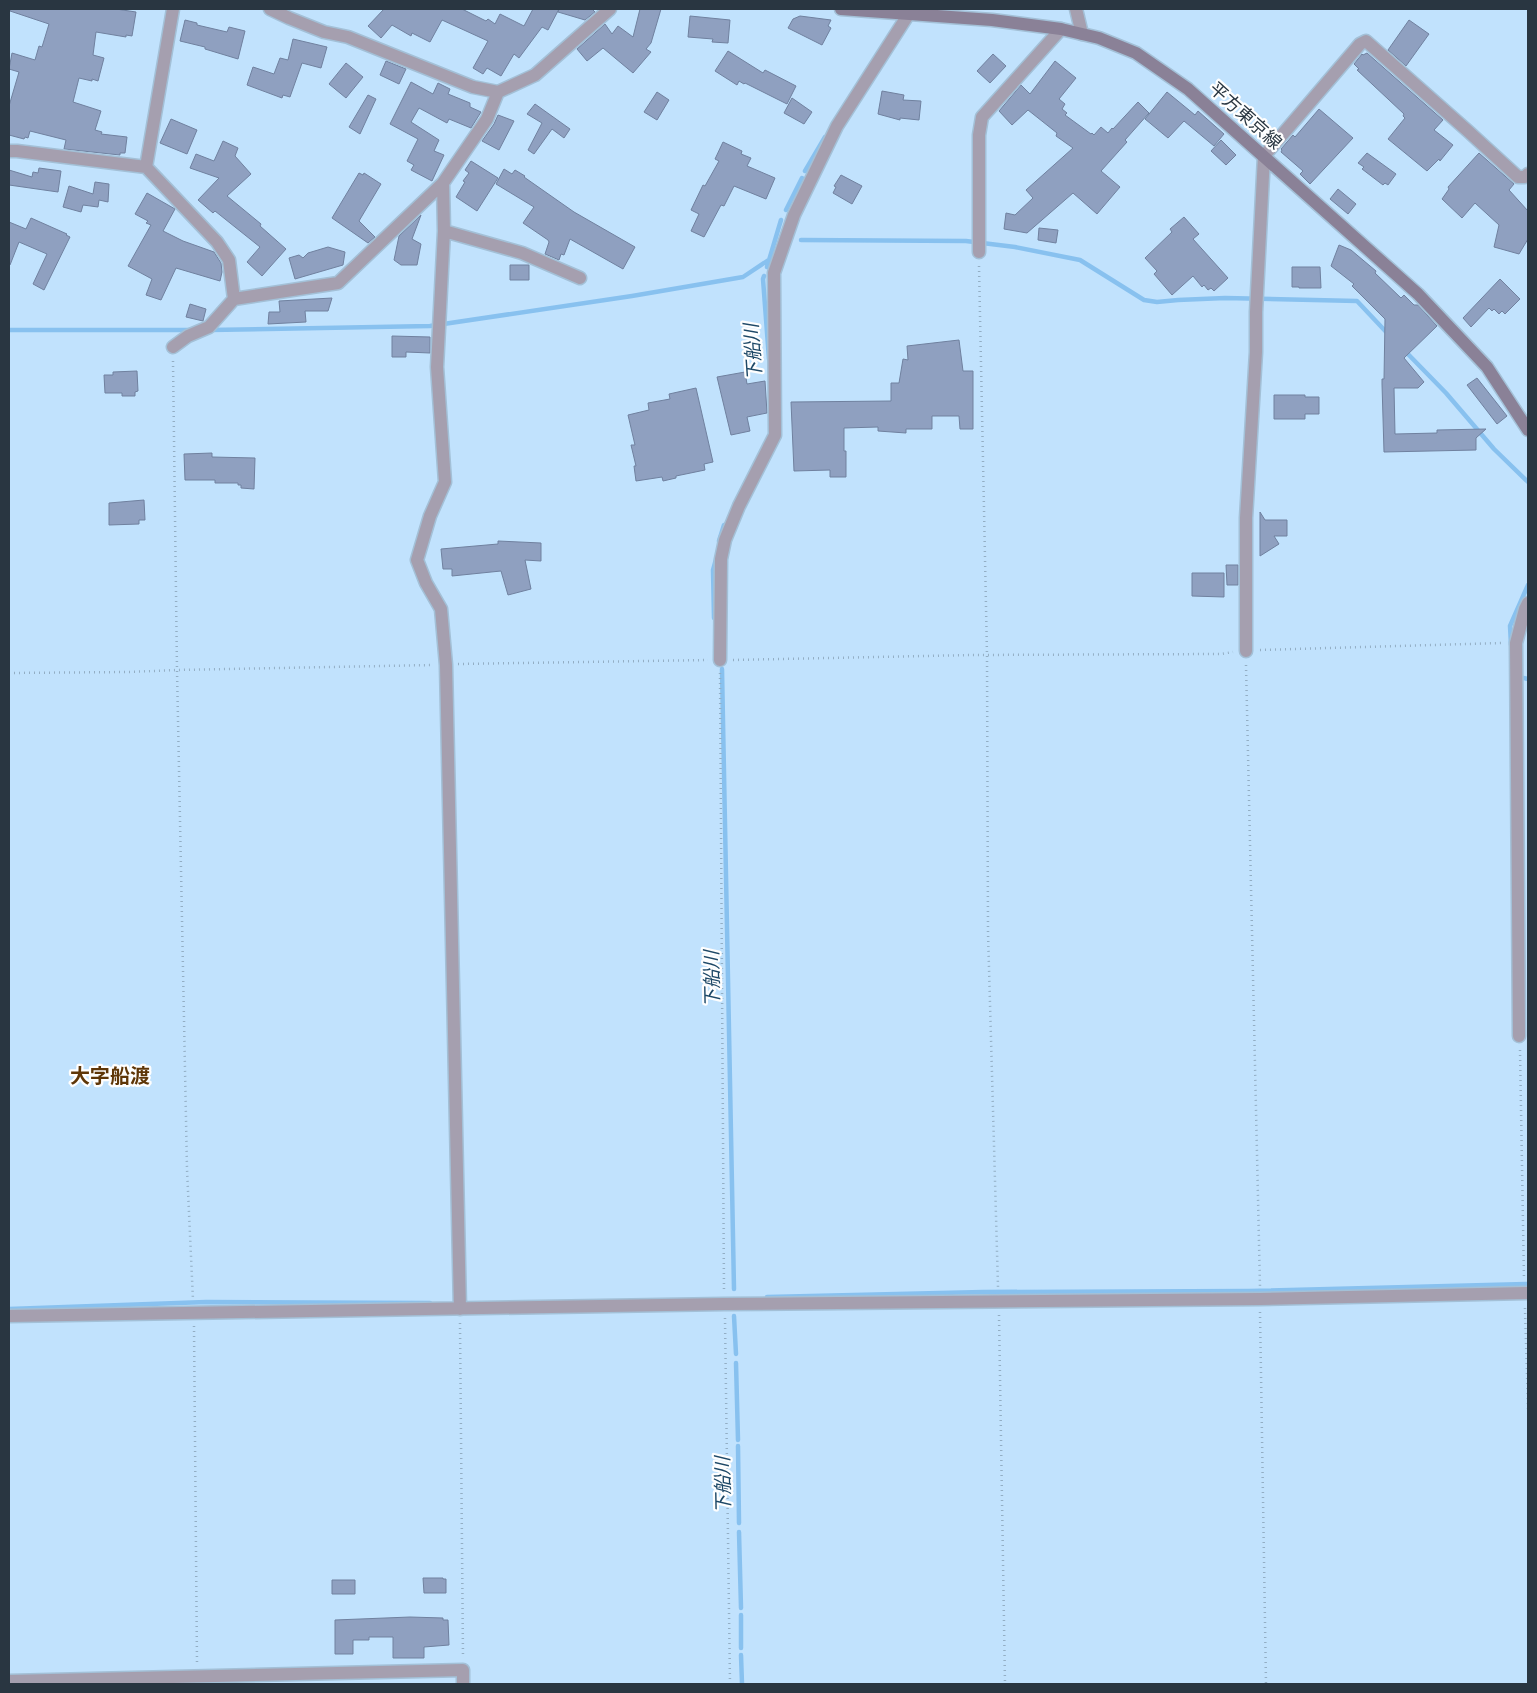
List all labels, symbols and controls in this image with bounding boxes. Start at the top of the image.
street label: 平方東京線 [1203,76,1287,156]
water label: 下船川 [737,321,770,381]
water label: 下船川 [698,948,728,1008]
district label: 大字船渡 [70,1062,150,1092]
water label: 下船川 [709,1454,739,1514]

